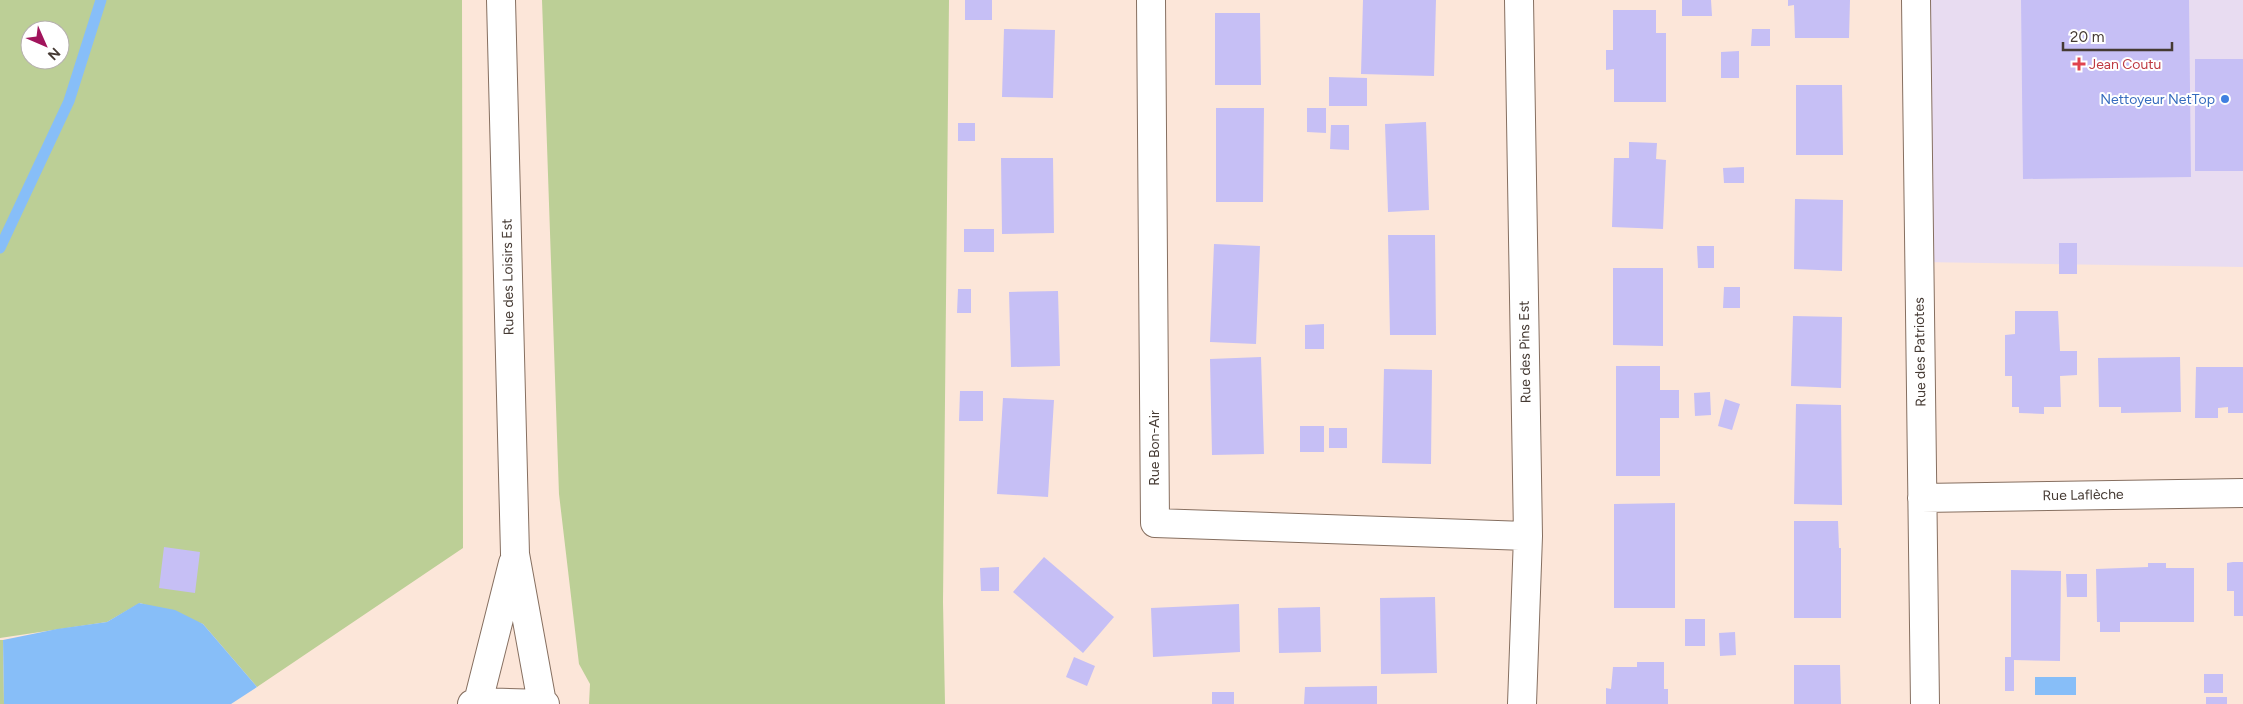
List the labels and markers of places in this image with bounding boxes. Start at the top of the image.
place label: Jean Coutu [2089,56,2161,73]
marker: Jean Coutu [2073,58,2085,70]
place label: Nettoyeur NetTop [2100,91,2215,108]
marker: Nettoyeur NetTop [2219,93,2231,105]

